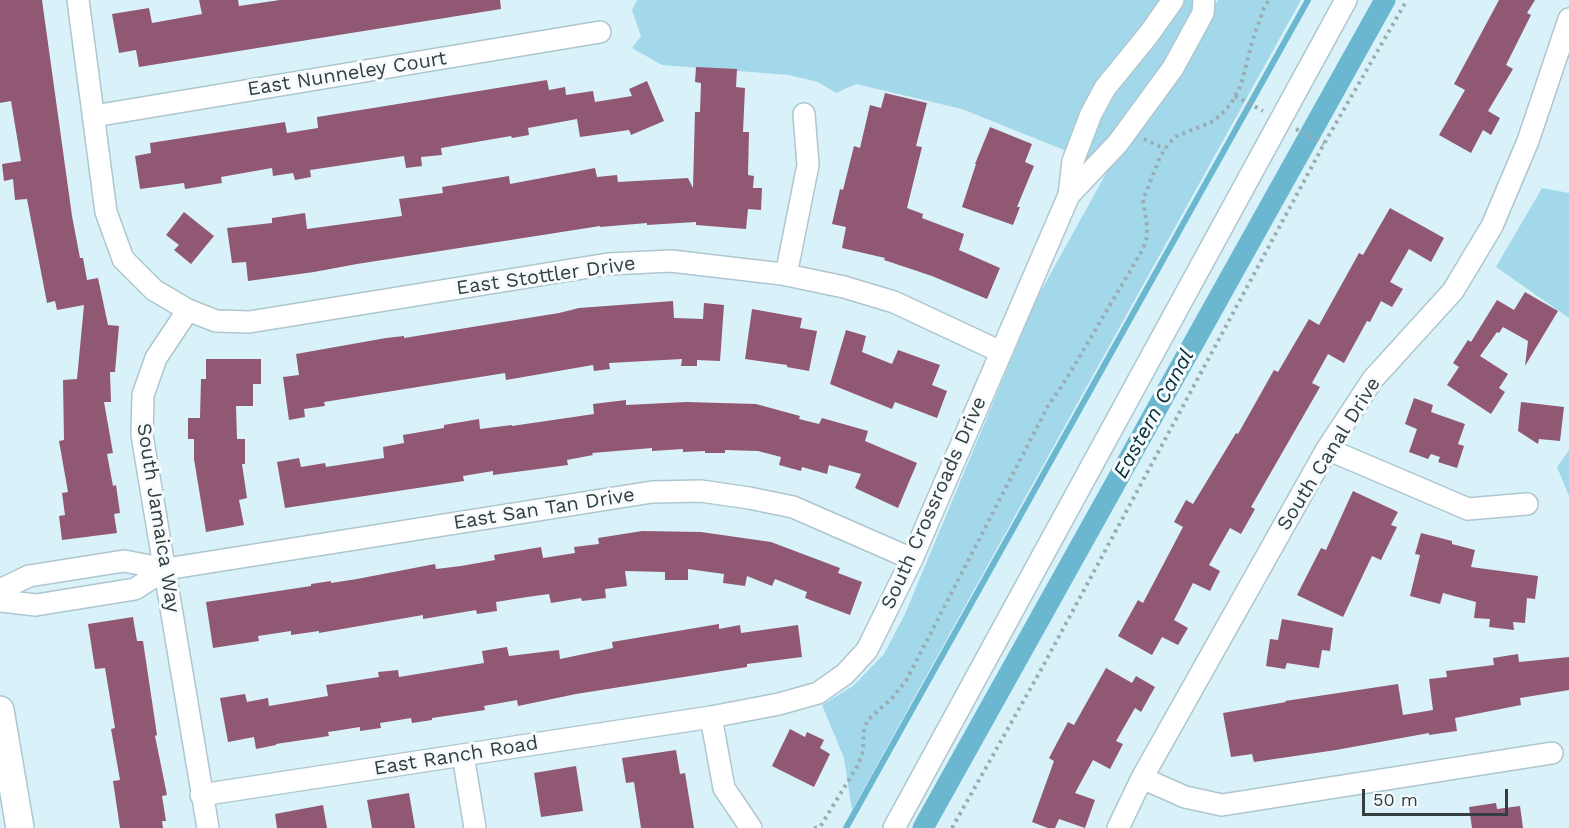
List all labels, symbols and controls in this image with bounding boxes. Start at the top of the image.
street label: East Nunneley Court [246,46,448,102]
street label: East Stottler Drive [455,252,637,300]
water label: Eastern Canal [1108,345,1200,483]
street label: South Canal Drive [1272,373,1386,535]
street label: South Crossroads Drive [876,393,992,613]
street label: South Jamaica Way [131,422,185,614]
street label: East San Tan Drive [452,483,636,535]
street label: East Ranch Road [372,731,540,781]
scale bar [1365,777,1510,815]
text: 50 m [1373,789,1418,810]

